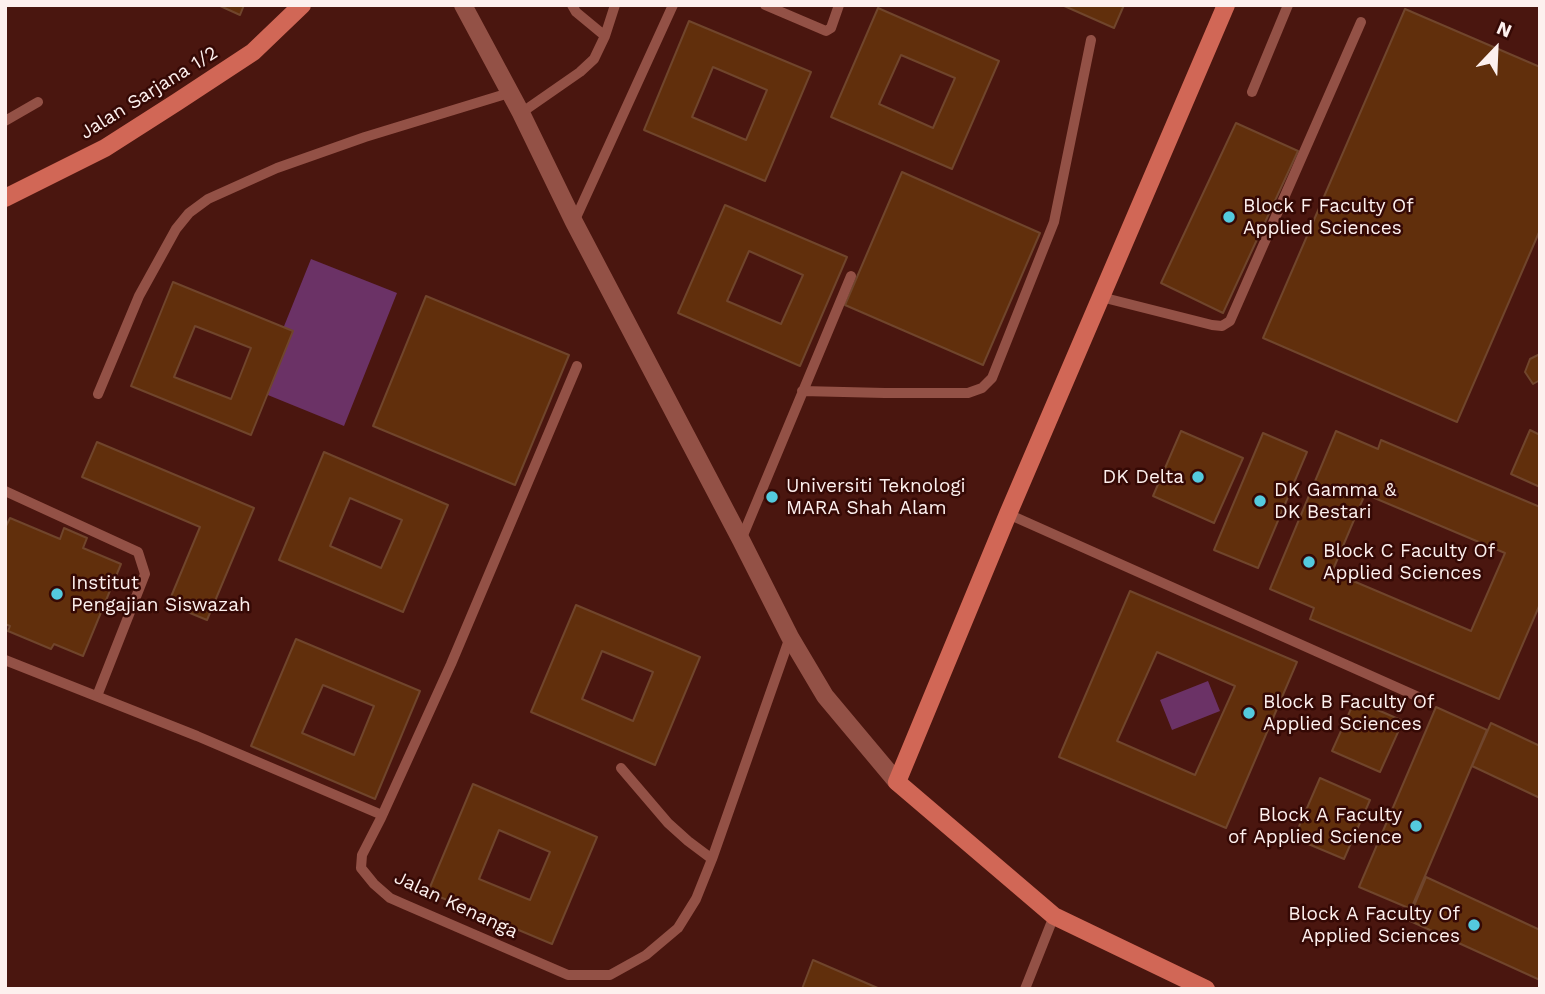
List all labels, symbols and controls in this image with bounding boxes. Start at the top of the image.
north arrow [1461,14,1531,84]
text: N [1493,16,1515,43]
street label: Jalan Sarjana 1/2 [76,41,222,145]
place label: Block F Faculty Of Applied Sciences [1243,195,1414,239]
marker: Block F Faculty Of Applied Sciences [1221,209,1237,225]
place label: DK Delta [1103,466,1184,488]
marker: DK Delta [1190,469,1206,485]
place label: Universiti Teknologi MARA Shah Alam [786,475,966,519]
place label: DK Gamma & DK Bestari [1274,479,1396,523]
marker: Universiti Teknologi MARA Shah Alam [764,489,780,505]
marker: DK Gamma & DK Bestari [1252,493,1268,509]
place label: Block C Faculty Of Applied Sciences [1323,540,1495,584]
marker: Block C Faculty Of Applied Sciences [1301,554,1317,570]
place label: Institut Pengajian Siswazah [71,572,251,616]
marker: Institut Pengajian Siswazah [49,586,65,602]
place label: Block B Faculty Of Applied Sciences [1263,691,1434,735]
marker: Block B Faculty Of Applied Sciences [1241,705,1257,721]
place label: Block A Faculty of Applied Science [1228,804,1402,848]
marker: Block A Faculty of Applied Science [1408,818,1424,834]
street label: Jalan Kenanga [391,866,521,944]
place label: Block A Faculty Of Applied Sciences [1288,903,1460,947]
marker: Block A Faculty Of Applied Sciences [1466,917,1482,933]

